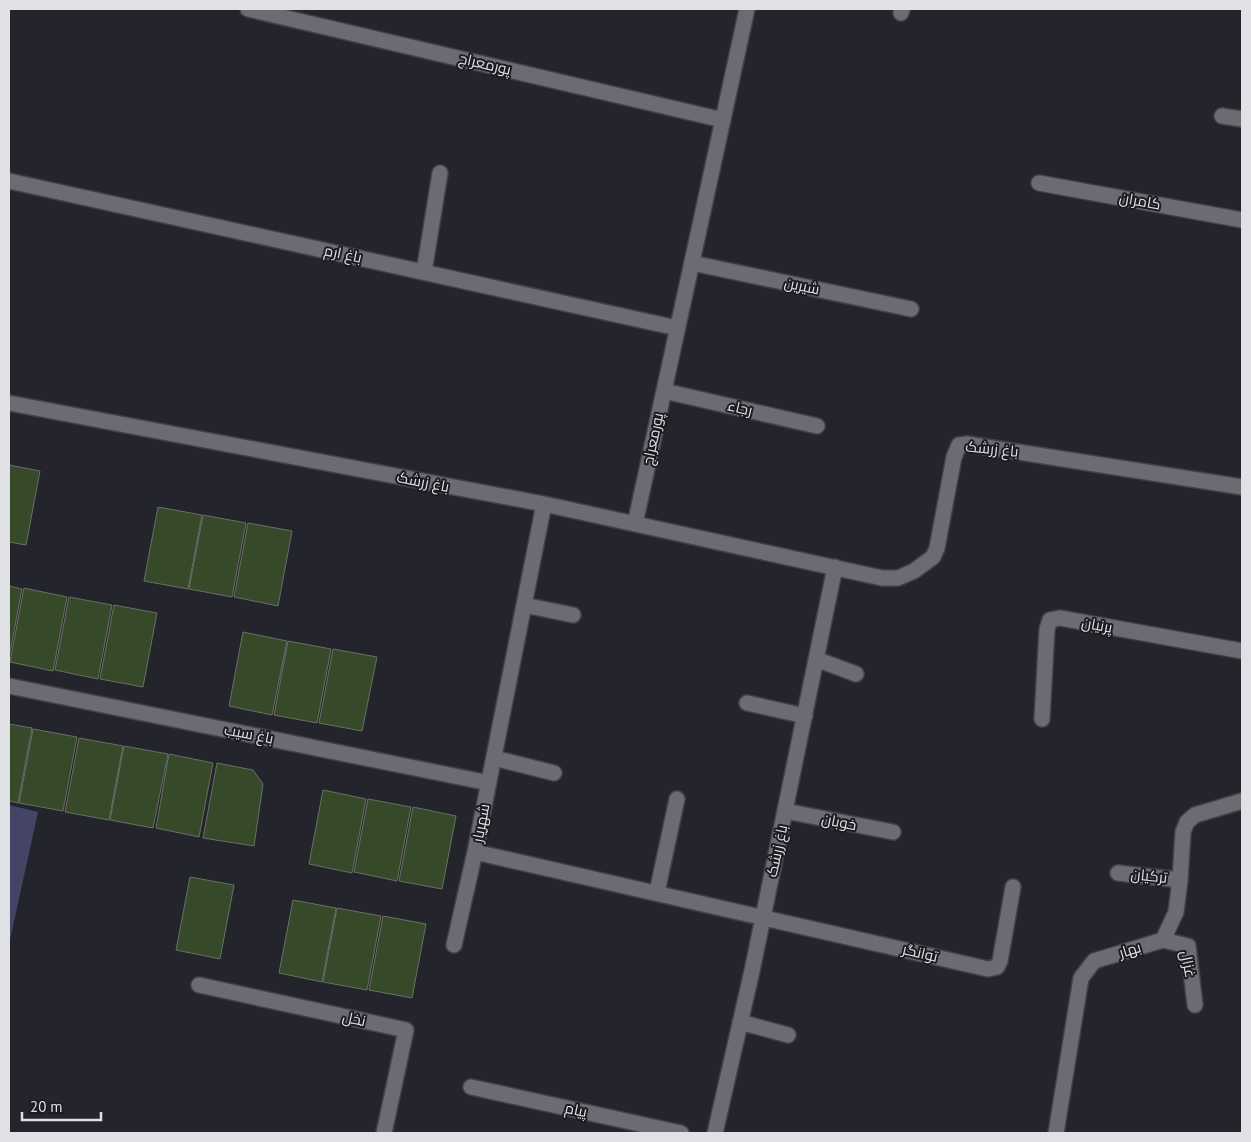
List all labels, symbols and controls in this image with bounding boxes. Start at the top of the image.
street label: پورمعراج [457,48,513,81]
street label: کامران [1118,188,1162,214]
street label: باغ ارم [322,240,364,269]
street label: شیرین [782,272,822,300]
street label: رجاء [726,395,754,420]
street label: پورمعراج [638,411,669,467]
street label: باغ زرشک [964,436,1020,463]
street label: باغ زرشک [395,467,451,498]
street label: پرنیان [1080,612,1114,638]
street label: باغ سیب [222,719,275,750]
street label: شهریار [467,802,495,845]
street label: خوبان [820,809,858,835]
street label: باغ زرشک [762,823,793,879]
street label: ترکیان [1130,864,1168,888]
street label: بهار [1115,937,1144,963]
street label: توانگر [900,939,940,966]
street label: غزال [1176,949,1201,979]
street label: نخل [340,1007,368,1031]
scale bar [22,1090,101,1122]
text: 20 m [30,1097,63,1116]
street label: پیام [563,1098,589,1122]

